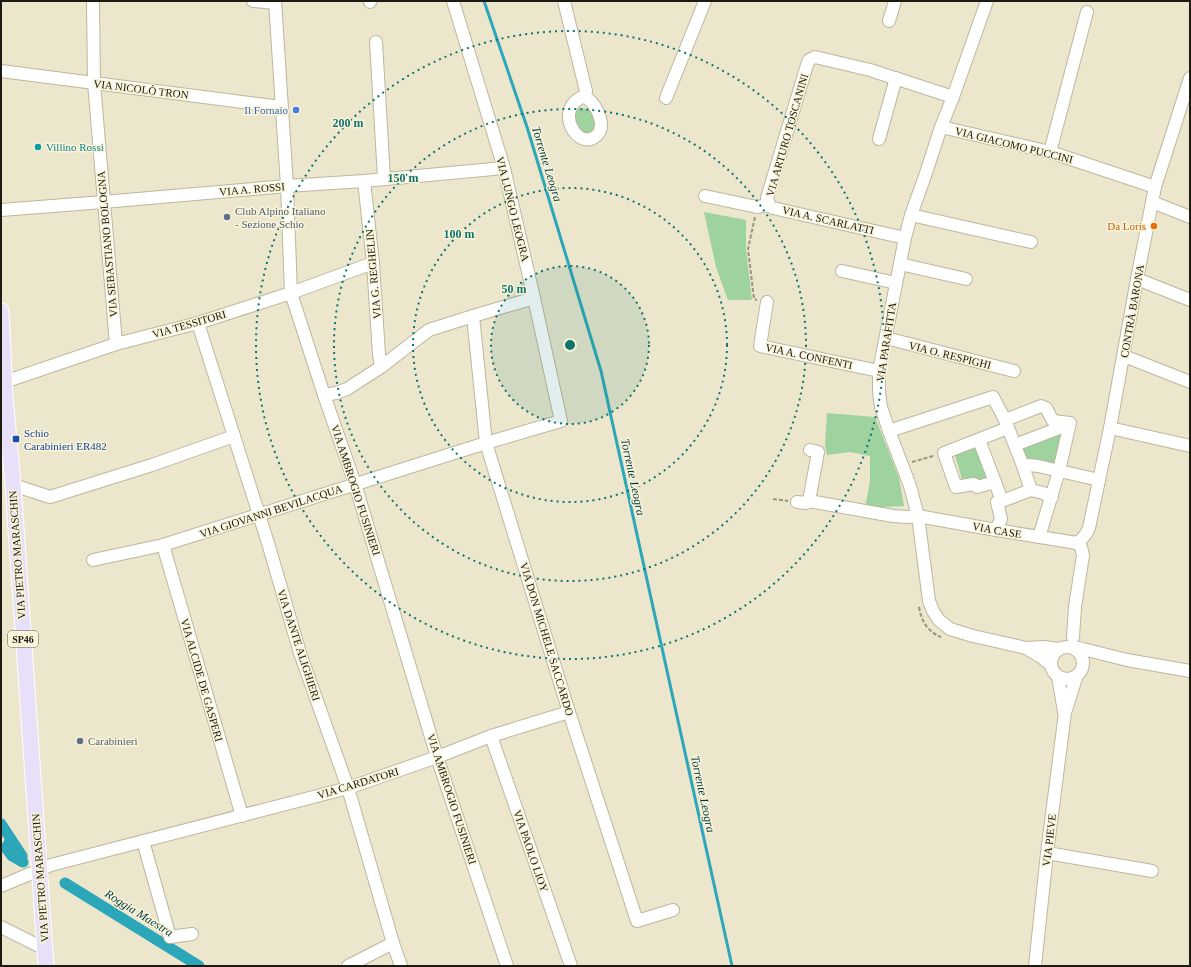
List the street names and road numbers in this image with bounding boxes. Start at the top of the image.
street label: VIA ARTURO TOSCANINI [764,72,810,198]
street label: VIA NICOLÒ TRON [93,77,189,101]
street label: VIA GIACOMO PUCCINI [954,125,1074,166]
street label: VIA LUNGO LEOGRA [494,155,532,263]
street label: VIA SEBASTIANO BOLOGNA [95,170,119,318]
street label: VIA A. ROSSI [219,180,286,198]
street label: VIA A. SCARLATTI [781,204,875,236]
street label: VIA G. REGHELIN [363,229,383,319]
street label: CONTRÀ BARONA [1118,263,1146,359]
street label: VIA PARAFITTA [874,301,898,383]
street label: VIA TESSITORI [151,308,228,340]
street label: VIA O. RESPIGHI [907,339,993,371]
street label: VIA A. CONFENTI [764,341,854,371]
street label: VIA AMBROGIO FUSINIERI [329,423,383,557]
street label: VIA GIOVANNI BEVILACQUA [198,482,344,540]
street label: VIA PIETRO MARASCHIN [7,490,27,620]
street label: VIA CASE [971,520,1023,540]
street label: VIA DON MICHELE SACCARDO [518,561,576,717]
street label: VIA DANTE ALIGHIERI [275,588,323,703]
street label: VIA ALCIDE DE GASPERI [179,617,225,743]
road number: SP46 [8,631,38,647]
street label: VIA AMBROGIO FUSINIERI [425,732,479,866]
street label: VIA CARDATORI [316,765,400,801]
street label: VIA PAOLO LIOY [511,808,551,894]
street label: VIA PIETRO MARASCHIN [30,813,50,943]
street label: VIA PIEVE [1040,813,1058,867]

